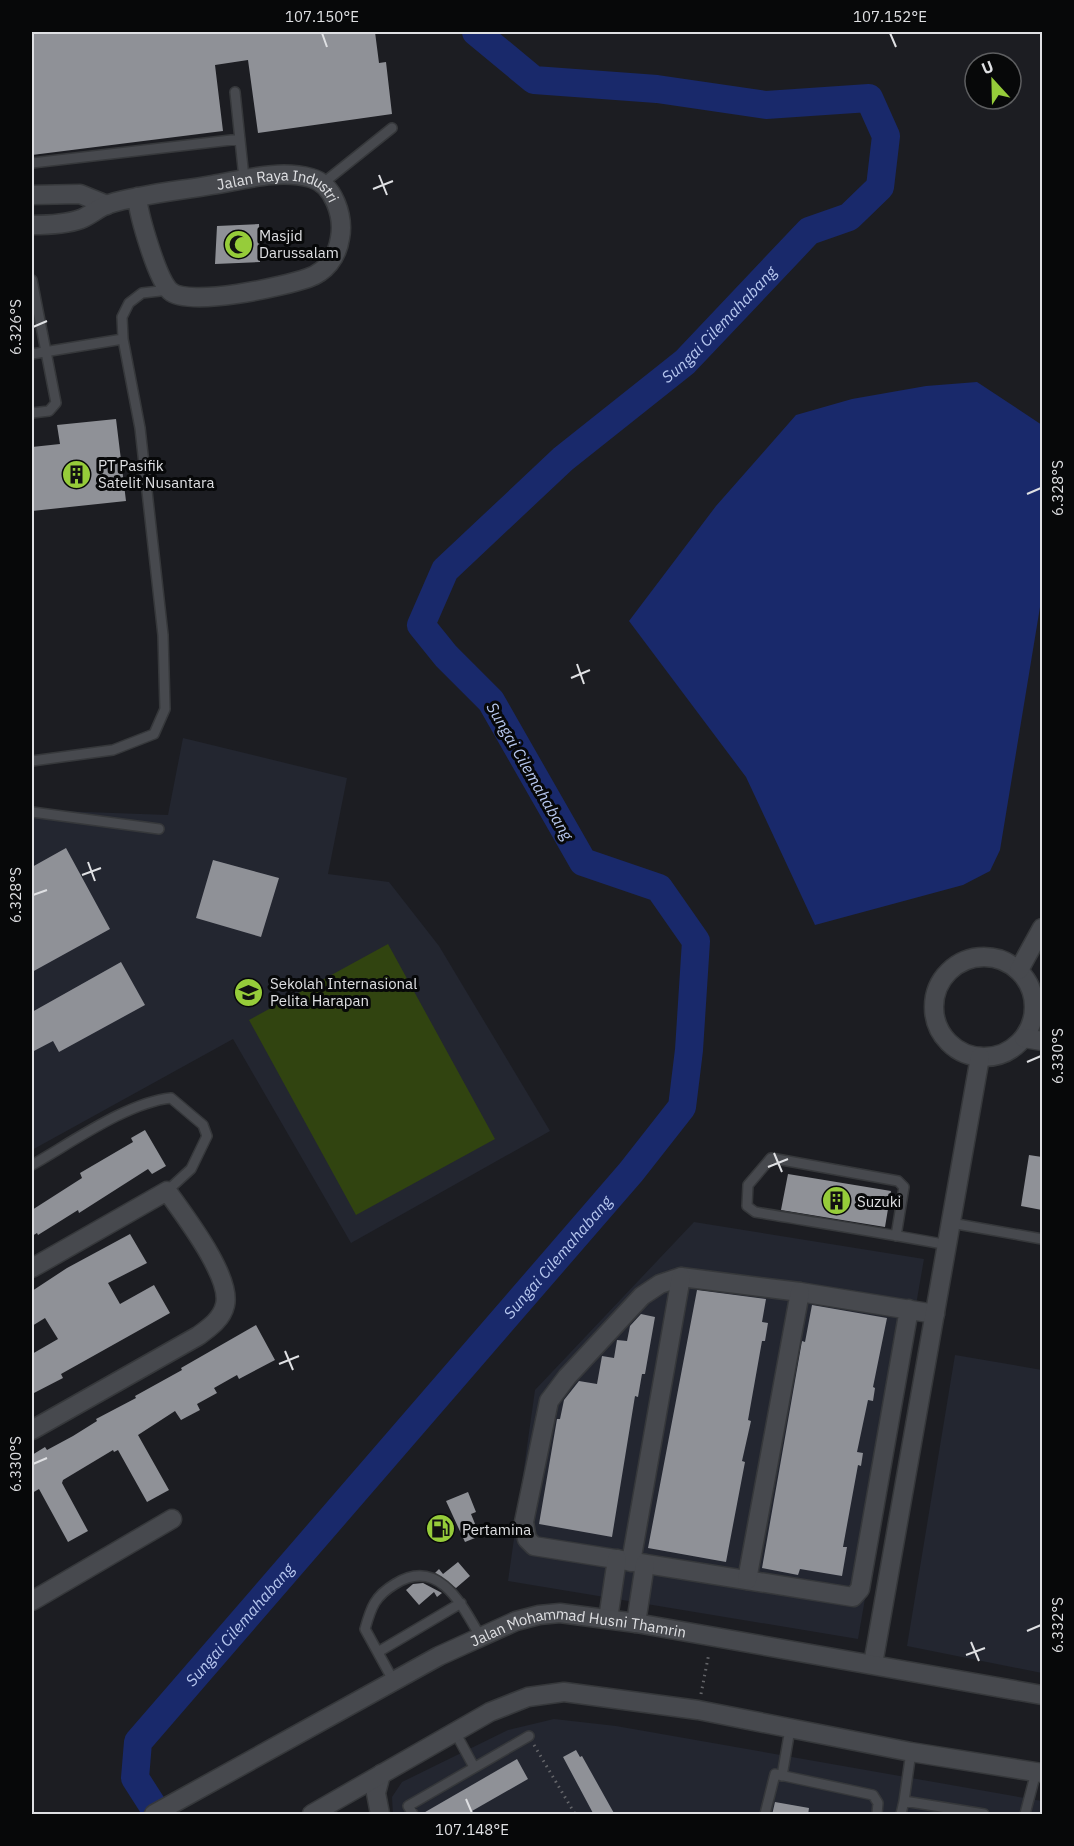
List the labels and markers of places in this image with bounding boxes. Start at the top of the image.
place label: Masjid Darussalam [259,226,339,262]
mosque icon: Masjid Darussalam [222,228,254,260]
place label: PT Pasifik Satelit Nusantara [98,456,215,492]
building icon: PT Pasifik Satelit Nusantara [61,458,93,490]
place label: Sekolah Internasional Pelita Harapan [270,974,417,1010]
school or university icon: Sekolah Internasional Pelita Harapan [233,976,265,1008]
building icon: Suzuki [820,1185,852,1217]
place label: Suzuki [857,1192,901,1211]
fuel station icon: Pertamina [425,1513,457,1545]
place label: Pertamina [462,1520,531,1539]

